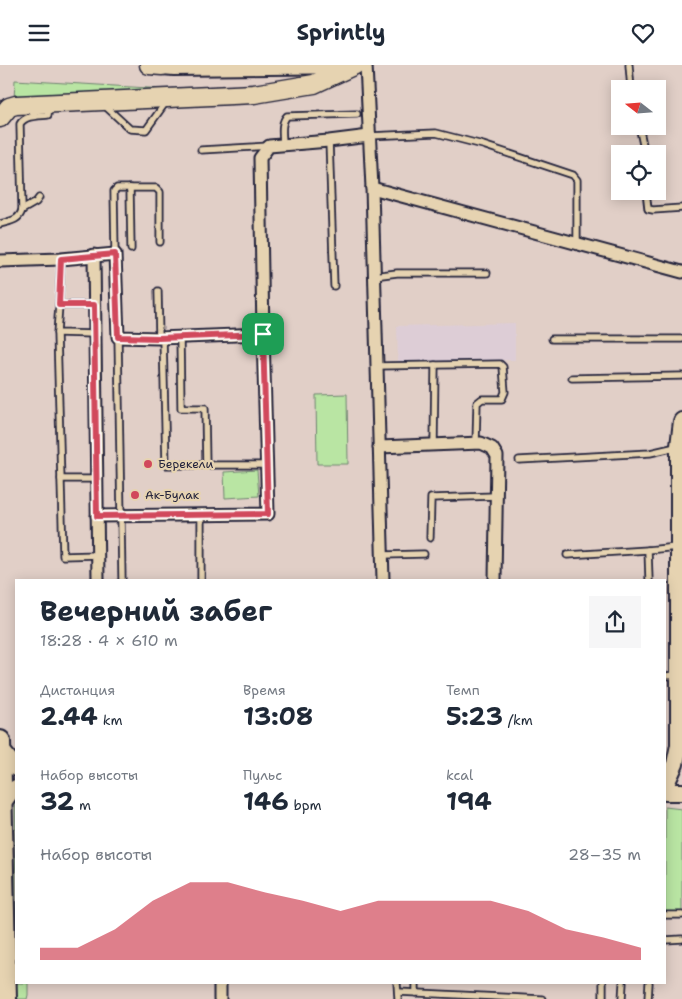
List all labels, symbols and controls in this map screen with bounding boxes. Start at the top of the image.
text: Sprintly [297,18,385,47]
icon: menu [25,19,53,47]
icon: heart [629,19,657,47]
north arrow [611,80,666,135]
map controls [611,80,666,200]
button: locate [611,145,666,200]
pin [242,313,284,355]
icon: arrive [249,320,277,348]
place label: Берекели [158,456,213,472]
marker: Берекели [142,458,154,470]
place label: Ак-Булак [145,487,200,503]
marker: Ак-Булак [129,489,141,501]
text: Вечерний забег [40,592,272,630]
button: share [589,596,641,648]
text: 18:28 · 4 × 610 m [40,630,178,651]
text: Дистанция [40,681,115,699]
text: Время [243,681,286,699]
text: Темп [446,681,480,699]
text: 2.44 [40,699,98,733]
text: 13:08 [243,699,313,733]
text: 5:23 [446,699,503,733]
text: km [98,711,122,729]
text: /km [503,711,533,729]
text: Набор высоты [40,766,138,784]
text: Пульс [243,766,282,784]
text: kcal [446,766,473,784]
text: 32 [40,784,74,818]
text: 146 [243,784,289,818]
text: 194 [446,784,492,818]
text: m [74,796,91,814]
text: bpm [289,796,322,814]
text: Набор высоты [40,844,152,865]
text: 28–35 m [568,844,641,865]

